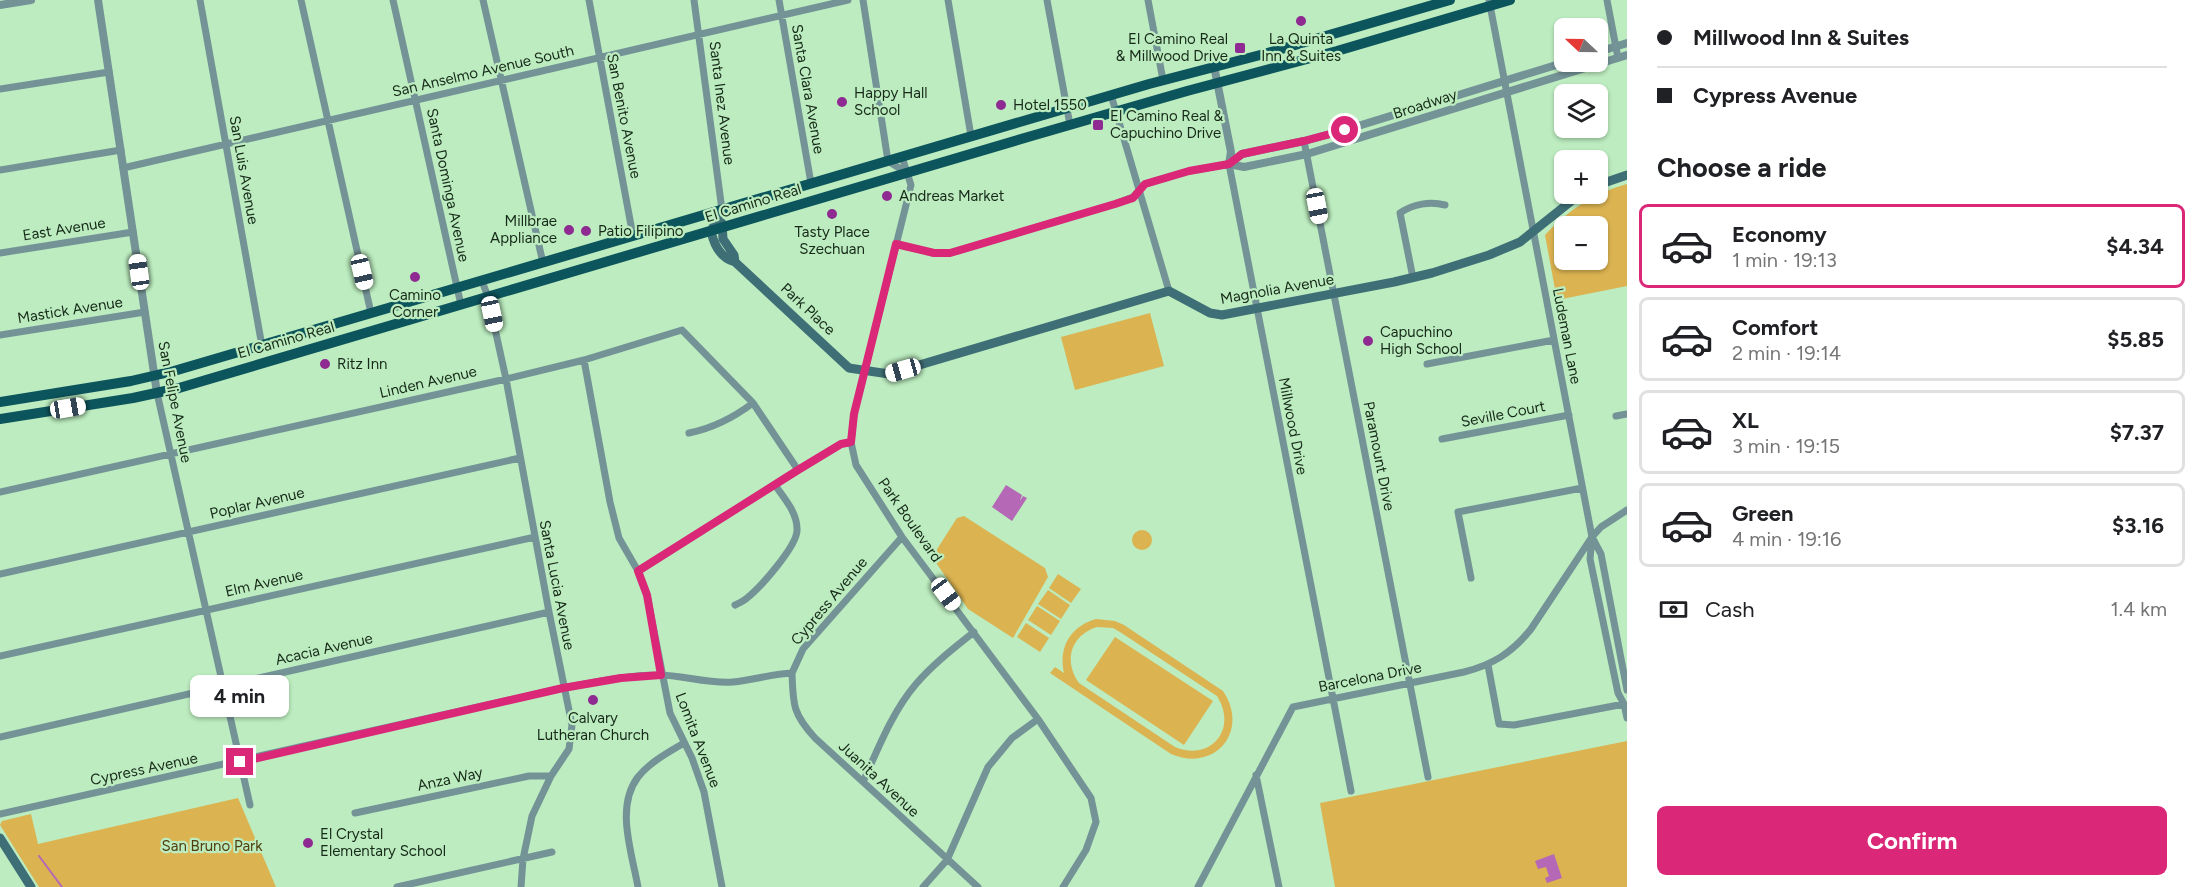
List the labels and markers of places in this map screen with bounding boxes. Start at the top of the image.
marker: La Quinta Inn & Suites [1294,14,1308,28]
place label: El Camino Real & Millwood Drive [1116,30,1228,65]
place label: La Quinta Inn & Suites [1261,30,1341,65]
marker: El Camino Real & Millwood Drive [1233,41,1247,55]
place label: Happy Hall School [854,84,928,119]
marker: Happy Hall School [835,95,849,109]
place label: Hotel 1550 [1013,96,1087,114]
marker: Hotel 1550 [994,98,1008,112]
place label: El Camino Real & Capuchino Drive [1110,107,1224,142]
marker: El Camino Real & Capuchino Drive [1091,118,1105,132]
place label: Andreas Market [899,187,1005,205]
marker: Andreas Market [880,189,894,203]
marker: Tasty Place Szechuan [825,207,839,221]
place label: Millbrae Appliance [490,212,557,247]
place label: Patio Filipino [598,222,684,240]
marker: Millbrae Appliance [562,223,576,237]
place label: Tasty Place Szechuan [794,223,870,258]
marker: Patio Filipino [579,224,593,238]
marker: Camino Corner [408,270,422,284]
place label: Camino Corner [389,286,441,321]
place label: Capuchino High School [1380,323,1462,358]
marker: Capuchino High School [1361,334,1375,348]
place label: Ritz Inn [337,355,387,373]
marker: Ritz Inn [318,357,332,371]
marker: Calvary Lutheran Church [586,693,600,707]
place label: Calvary Lutheran Church [537,709,649,744]
place label: El Crystal Elementary School [320,825,446,860]
marker: El Crystal Elementary School [301,836,315,850]

